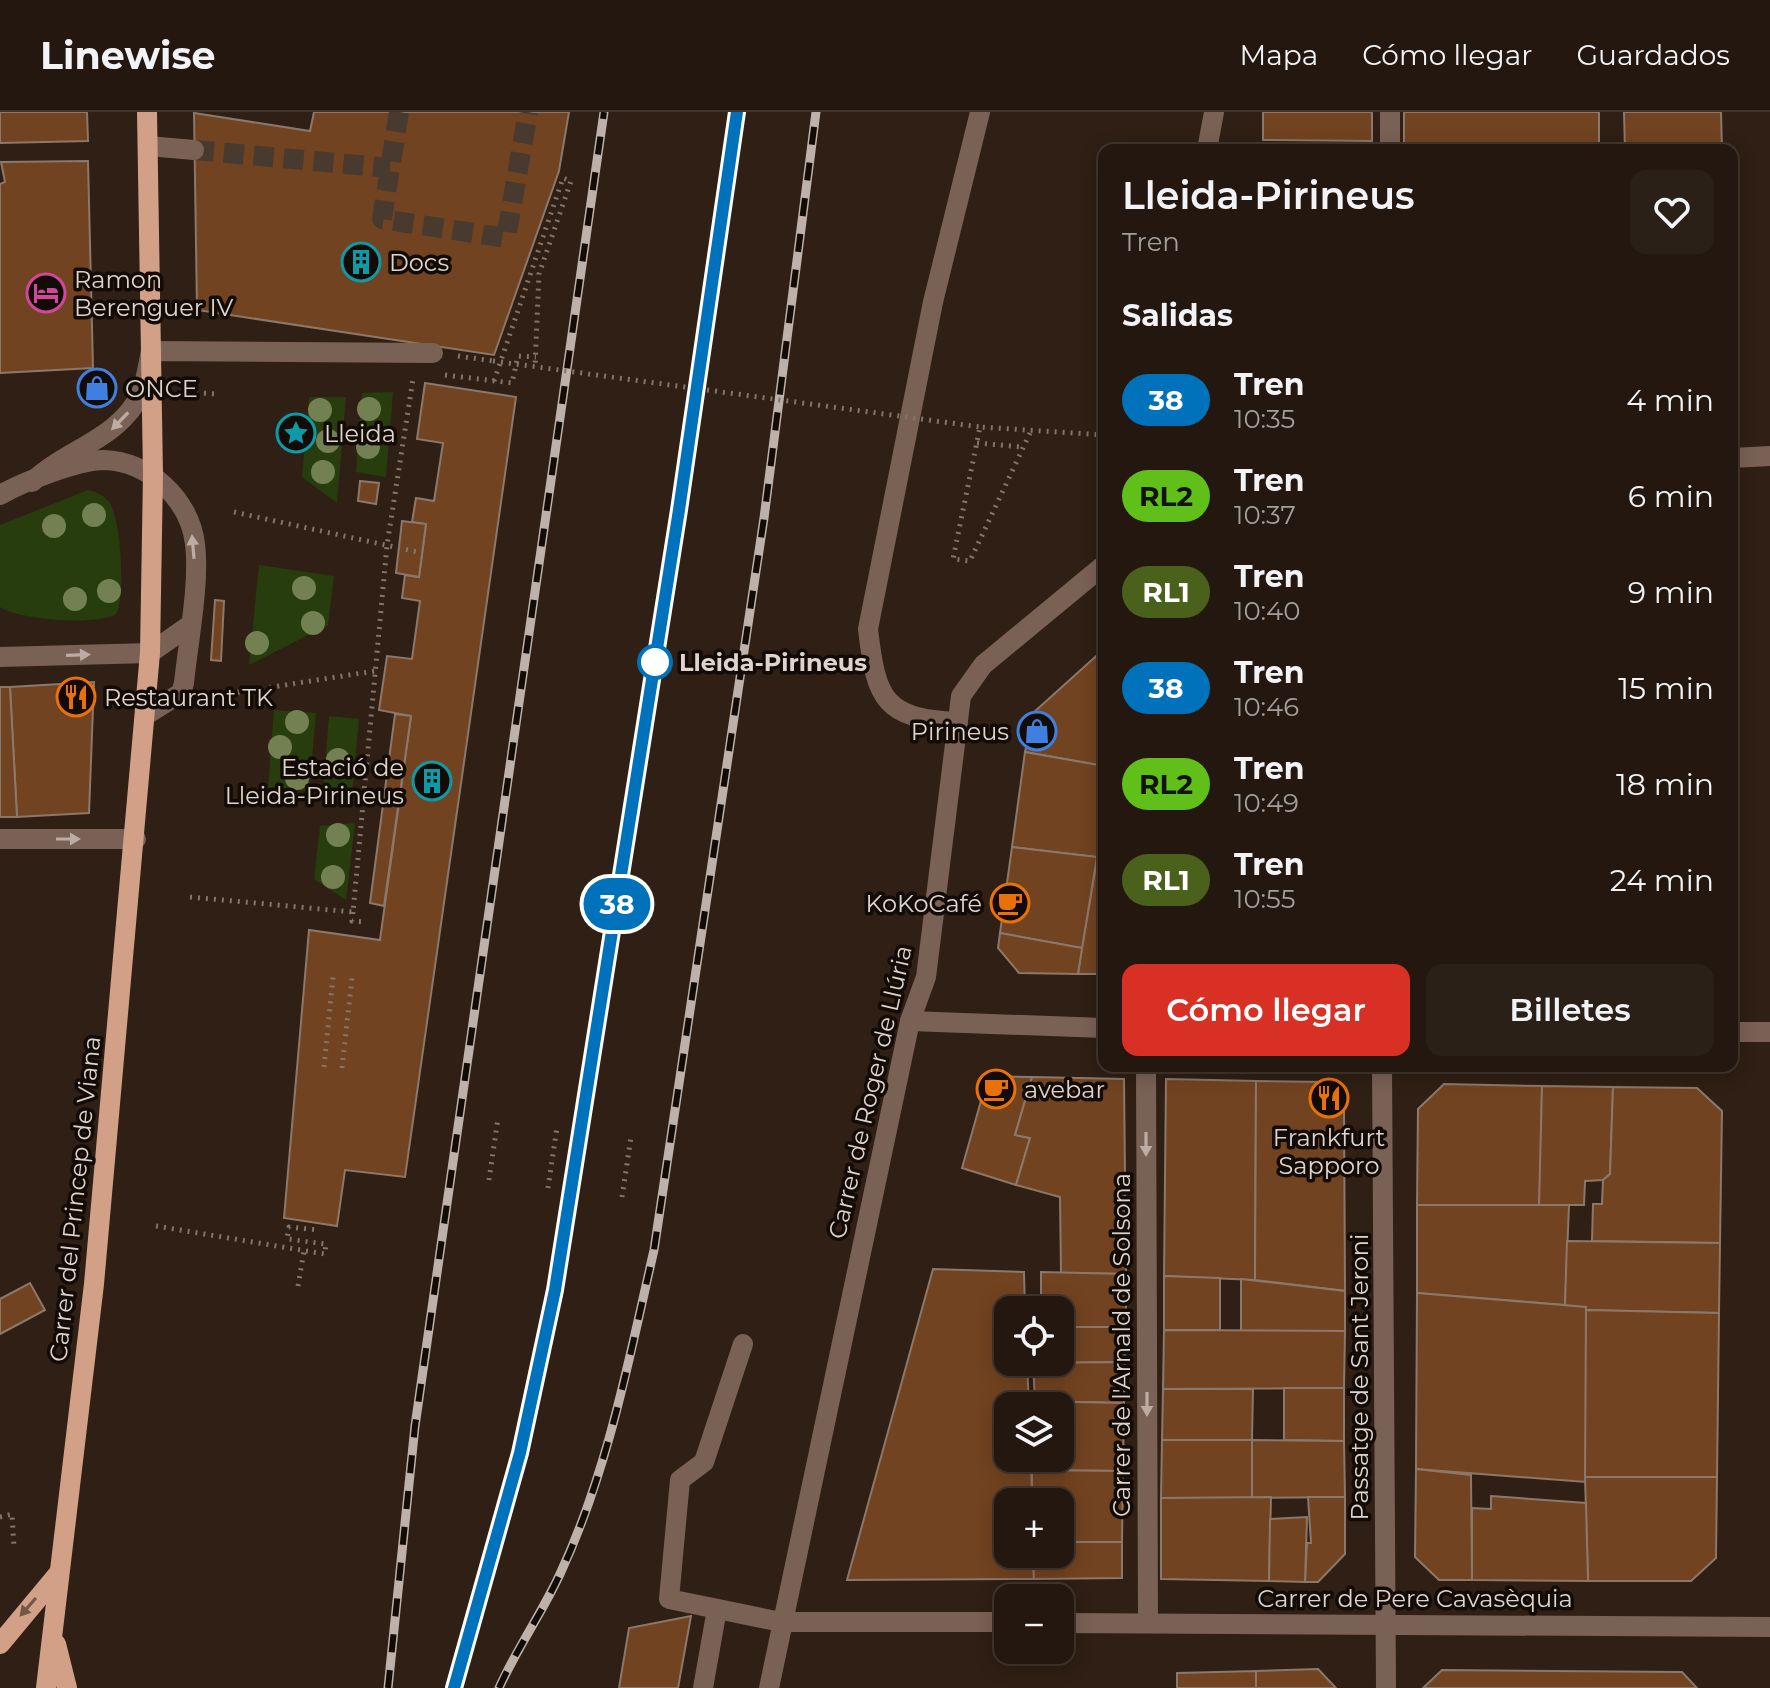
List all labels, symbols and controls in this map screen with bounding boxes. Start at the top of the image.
text: Linewise [40,32,216,79]
text: Mapa [1239,38,1318,72]
text: Cómo llegar [1362,38,1532,72]
text: Guardados [1576,38,1730,72]
button: heart [1630,170,1714,254]
text: Lleida-Pirineus [1122,172,1415,219]
text: Tren [1122,226,1180,258]
building icon: Docs [340,241,382,283]
place label: Docs [389,248,449,277]
place label: Ramon Berenguer IV [74,265,233,322]
hotel icon: Ramon Berenguer IV [25,272,67,314]
text: Salidas [1122,297,1233,334]
text: Tren [1234,366,1305,403]
shop icon: ONCE [76,367,118,409]
place label: ONCE [125,374,198,403]
text: 4 min [1626,382,1714,419]
text: 38 [1148,383,1184,417]
text: 10:35 [1234,403,1295,435]
one-way arrow [112,411,130,430]
place icon: Lleida [275,412,317,454]
place label: Lleida [324,419,396,448]
text: Tren [1234,462,1305,499]
text: 6 min [1628,478,1714,515]
text: RL2 [1139,479,1193,513]
text: 10:37 [1234,499,1296,531]
one-way arrow [186,534,199,559]
text: Tren [1234,558,1305,595]
text: 9 min [1628,574,1714,611]
text: RL1 [1142,575,1190,609]
text: 10:40 [1234,595,1301,627]
marker: Lleida-Pirineus [638,645,672,679]
one-way arrow [66,648,91,661]
place label: Lleida-Pirineus [679,648,867,677]
text: Tren [1234,654,1305,691]
text: 15 min [1618,670,1714,707]
text: 38 [1148,671,1184,705]
restaurant icon: Restaurant TK [55,676,97,718]
place label: Restaurant TK [104,683,273,712]
text: 10:46 [1234,691,1299,723]
shop icon: Pirineus [1016,710,1058,752]
place label: Pirineus [911,717,1009,746]
text: Tren [1234,750,1305,787]
place label: Estació de Lleida-Pirineus [225,753,404,810]
building icon: Estació de Lleida-Pirineus [411,760,453,802]
text: 18 min [1616,766,1714,803]
text: RL2 [1139,767,1193,801]
text: 10:49 [1234,787,1299,819]
one-way arrow [56,833,81,845]
text: Tren [1234,846,1305,883]
text: 24 min [1610,862,1714,899]
text: RL1 [1142,863,1190,897]
line badge: 38 [581,878,653,930]
cafe icon: KoKoCafé [989,882,1031,924]
text: 10:55 [1234,883,1295,915]
text: 38 [599,887,635,921]
place label: KoKoCafé [866,889,982,918]
street label: Carrer de Roger de Llúria [822,942,918,1242]
button: Cómo llegar [1122,964,1410,1056]
button: Billetes [1426,964,1714,1056]
street label: Carrer del Princep de Viana [43,1035,107,1363]
cafe icon: avebar [975,1068,1017,1110]
place label: avebar [1024,1075,1105,1104]
restaurant icon: Frankfurt Sapporo [1308,1077,1350,1119]
place label: Frankfurt Sapporo [1273,1123,1385,1180]
one-way arrow [1140,1132,1152,1157]
street label: Carrer de l'Arnald de Solsona [1107,1173,1136,1517]
street label: Passatge de Sant Jeroni [1345,1234,1374,1520]
map controls [994,1296,1074,1664]
button: locate [994,1296,1074,1376]
button: layers [994,1392,1074,1472]
one-way arrow [1141,1392,1153,1417]
button: + [994,1488,1074,1568]
button: − [994,1584,1074,1664]
street label: Carrer de Pere Cavasèquia [1257,1584,1573,1613]
one-way arrow [20,1597,37,1617]

